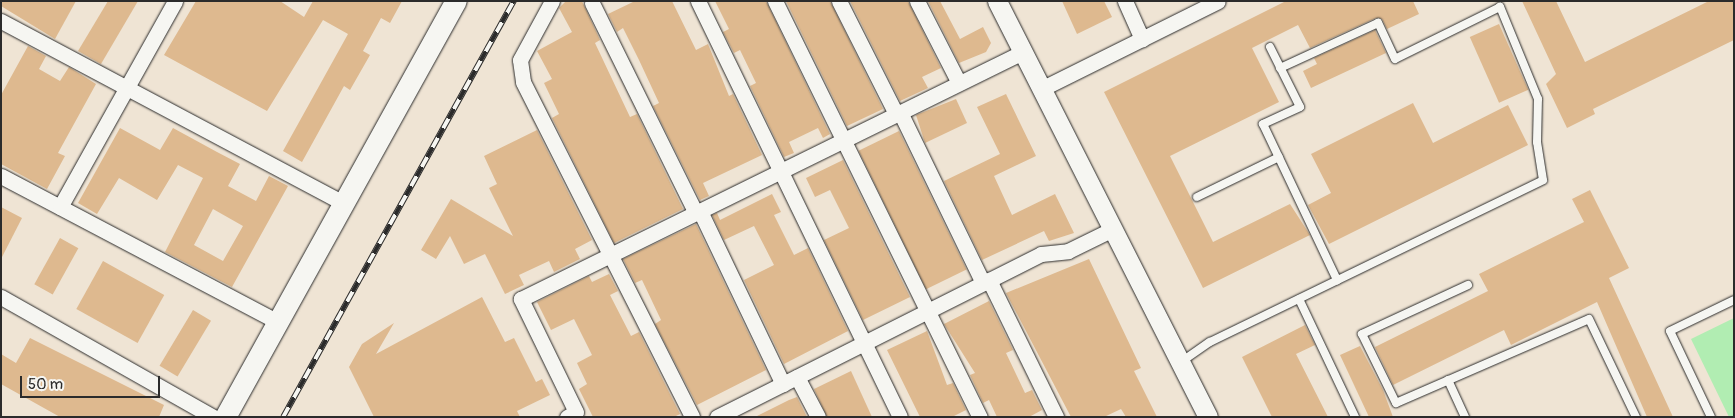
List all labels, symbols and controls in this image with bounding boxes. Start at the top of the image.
scale bar [22,366,162,398]
text: 50 m [28,375,63,394]

